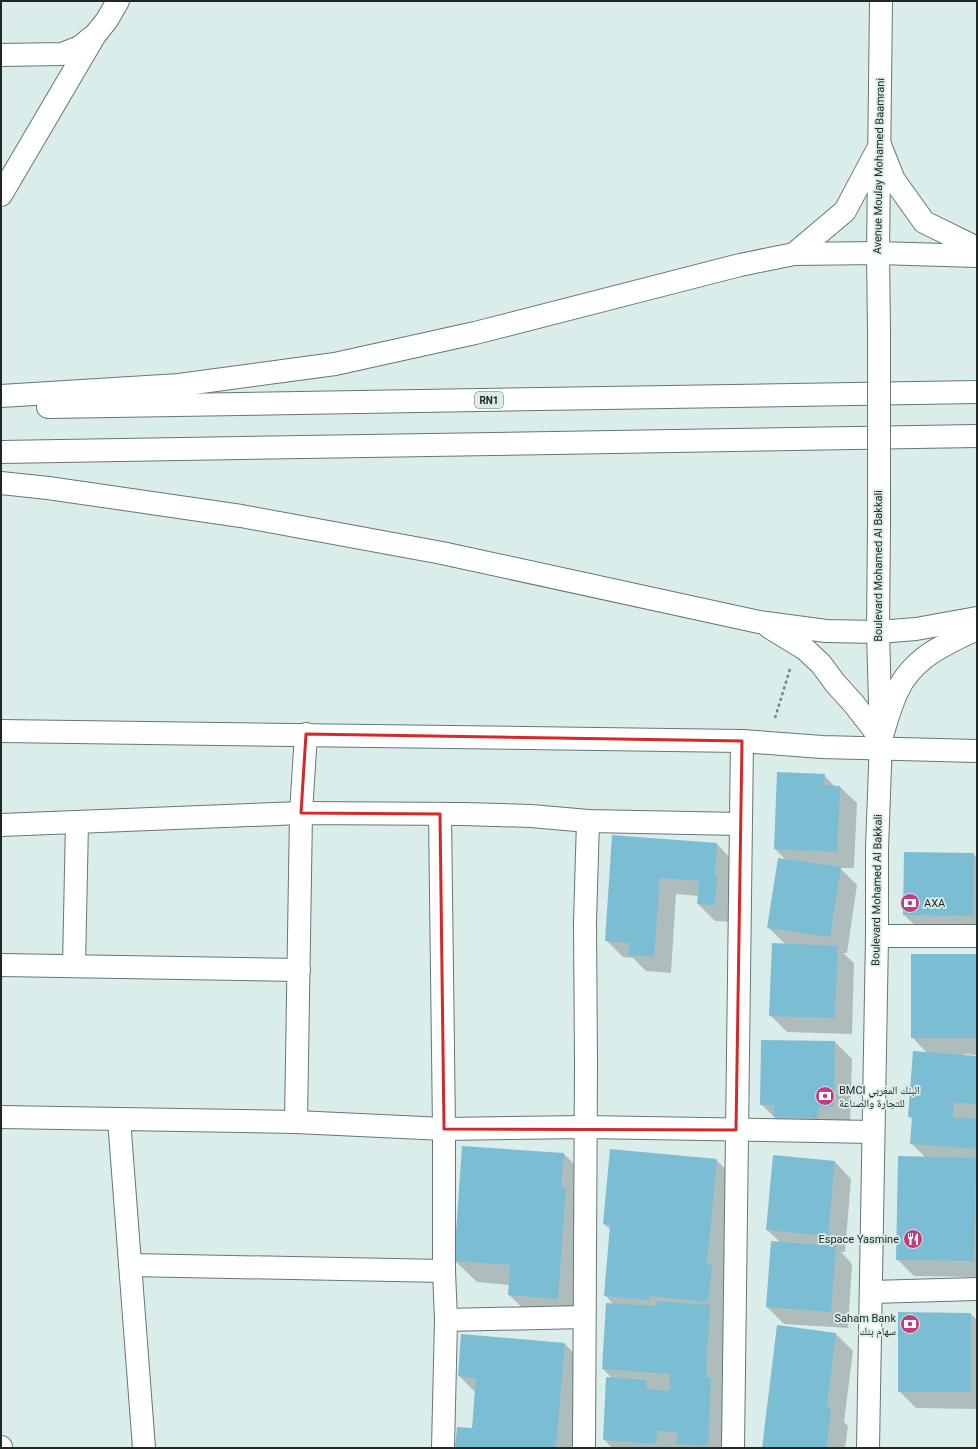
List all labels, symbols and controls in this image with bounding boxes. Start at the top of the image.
street label: Avenue Moulay Mohamed Baamrani [871,78,887,254]
road number: RN1 [475,392,503,408]
street label: Boulevard Mohamed Al Bakkali [872,490,885,642]
street label: Boulevard Mohamed Al Bakkali [869,814,885,966]
bank icon: AXA [899,892,921,914]
place label: AXA [924,897,946,910]
place label: BMCI البنك المغربي للتجارة والصناعة [839,1084,920,1110]
bank icon: BMCI البنك المغربي للتجارة والصناعة [814,1085,836,1107]
restaurant icon: Espace Yasmine [902,1228,924,1250]
place label: Espace Yasmine [818,1233,899,1246]
place label: Saham Bank سهام بنك [835,1312,896,1338]
bank icon: Saham Bank سهام بنك [899,1313,921,1335]

